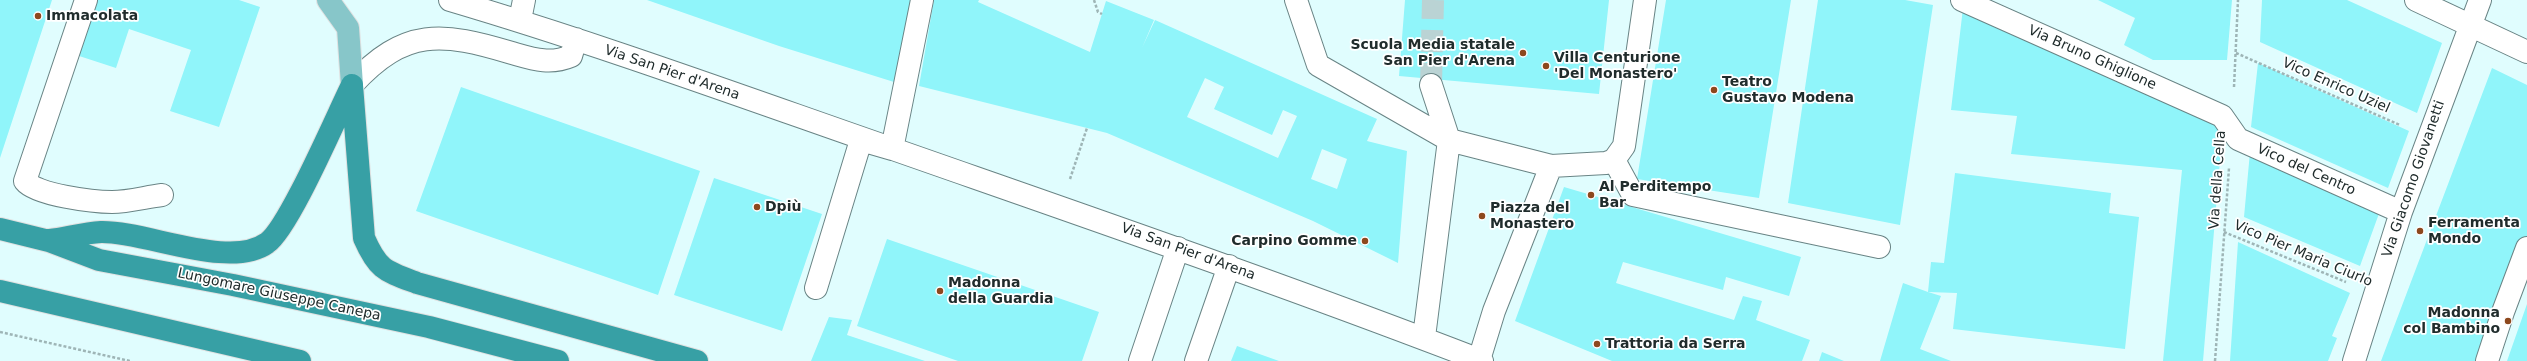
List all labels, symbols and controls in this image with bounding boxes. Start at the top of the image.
place label: Immacolata [46,8,138,24]
marker: Immacolata [33,11,43,21]
street label: Via Bruno Ghiglione [2025,22,2159,94]
place label: Scuola Media statale San Pier d'Arena [1350,37,1515,70]
street label: Via San Pier d'Arena [602,42,742,104]
marker: Scuola Media statale San Pier d'Arena [1518,48,1528,58]
place label: Villa Centurione 'Del Monastero' [1554,50,1680,82]
street label: Vico Enrico Uziel [2280,55,2392,117]
marker: Villa Centurione 'Del Monastero' [1541,61,1551,71]
place label: Teatro Gustavo Modena [1722,74,1854,106]
marker: Teatro Gustavo Modena [1709,85,1719,95]
street label: Via Giacomo Giovanetti [2379,98,2449,260]
street label: Via della Cella [2206,130,2230,230]
street label: Vico del Centro [2254,141,2358,199]
place label: Al Perditempo Bar [1599,179,1711,212]
marker: Al Perditempo Bar [1586,190,1596,200]
place label: Dpiù [765,199,801,215]
place label: Piazza del Monastero [1490,200,1574,232]
marker: Dpiù [752,202,762,212]
marker: Piazza del Monastero [1477,211,1487,221]
place label: Ferramenta Mondo [2428,215,2520,248]
street label: Vico Pier Maria Ciurlo [2231,217,2375,291]
street label: Via San Pier d'Arena [1119,220,1257,284]
marker: Ferramenta Mondo [2415,226,2425,236]
place label: Carpino Gomme [1231,233,1357,249]
marker: Carpino Gomme [1360,236,1370,246]
street label: Lungomare Giuseppe Canepa [176,265,382,325]
place label: Madonna della Guardia [948,275,1054,308]
marker: Madonna della Guardia [935,286,945,296]
place label: Madonna col Bambino [2403,305,2500,338]
marker: Madonna col Bambino [2503,316,2513,326]
place label: Trattoria da Serra [1605,336,1746,352]
marker: Trattoria da Serra [1592,339,1602,349]

